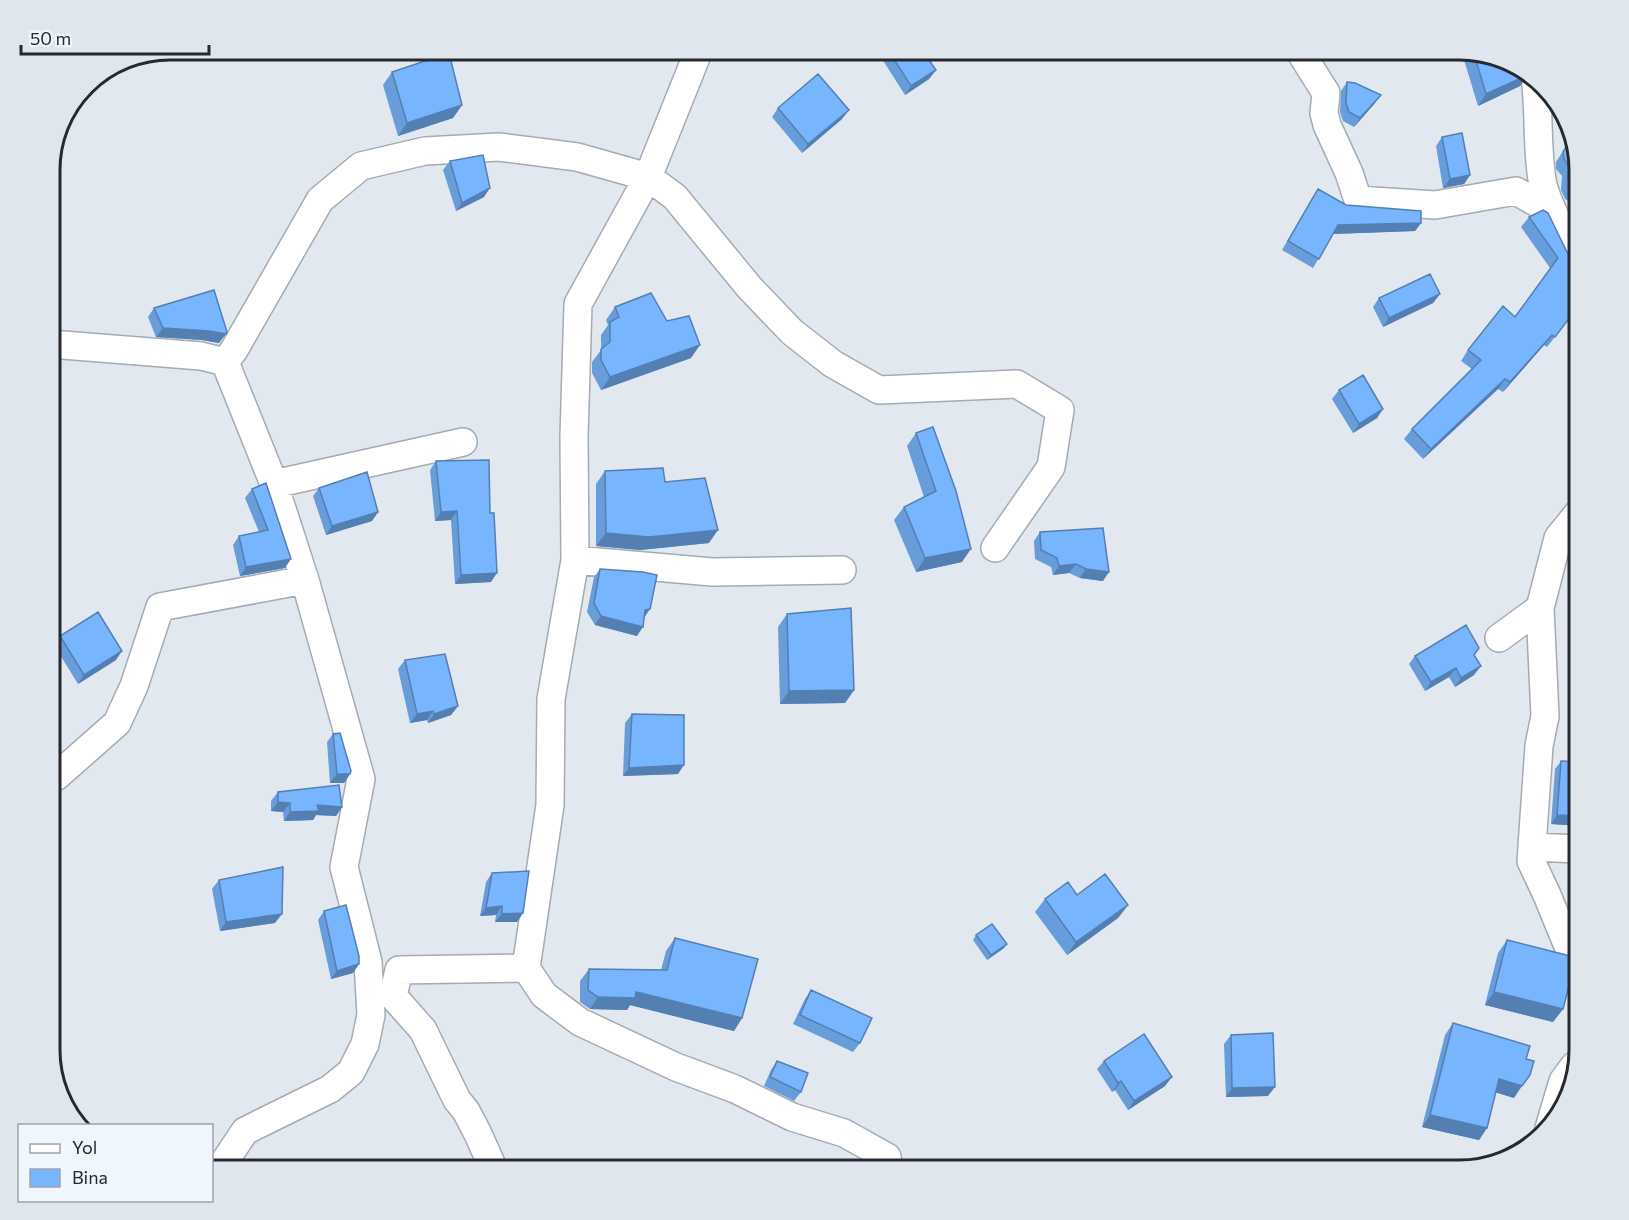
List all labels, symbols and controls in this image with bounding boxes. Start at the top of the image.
scale bar [21,18,208,56]
text: 50 m [30,27,71,49]
legend [18,1124,213,1202]
text: Yol [72,1136,97,1158]
text: Bina [72,1166,108,1188]

